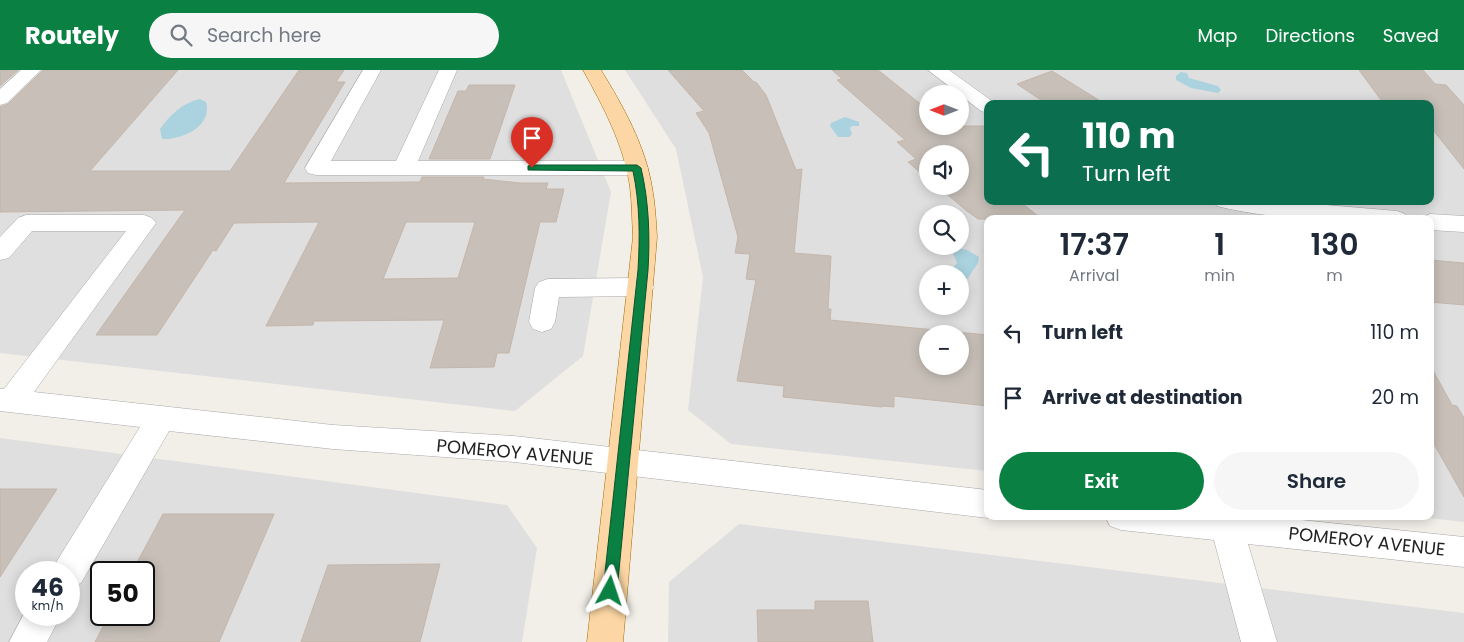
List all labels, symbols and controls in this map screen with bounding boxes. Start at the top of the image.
search box [149,13,499,58]
text: Routely [25,19,119,52]
icon: search [167,21,195,49]
text: Search here [207,22,321,49]
text: Map [1198,23,1237,48]
text: Directions [1265,23,1355,48]
text: Saved [1383,23,1439,48]
north arrow [919,85,969,135]
map controls [919,85,969,375]
text: 110 m [1082,111,1176,160]
pin [511,117,553,168]
icon: left [999,120,1064,185]
icon: arrive [518,124,546,152]
button: sound [919,145,969,195]
text: Turn left [1082,158,1170,189]
button: search [919,205,969,255]
text: 17:37 [1059,223,1129,266]
text: 1 [1214,223,1225,266]
text: 130 [1310,223,1359,266]
text: Arrival [1069,264,1119,287]
text: min [1204,264,1235,287]
text: m [1326,264,1343,287]
button: + [919,265,969,315]
icon: left [999,319,1027,347]
text: Turn left [1042,319,1123,346]
text: 110 m [1370,319,1419,346]
button: − [919,325,969,375]
icon: arrive [999,384,1027,412]
text: Arrive at destination [1042,384,1243,411]
text: 20 m [1371,384,1419,411]
street label: POMEROY AVENUE [436,433,594,471]
button: Exit [999,452,1204,510]
button: Share [1214,452,1419,510]
street label: POMEROY AVENUE [1287,520,1447,562]
speed limit sign: 50 [90,561,155,626]
position arrow [583,564,635,616]
text: 46 [31,570,64,605]
text: km/h [32,597,63,614]

